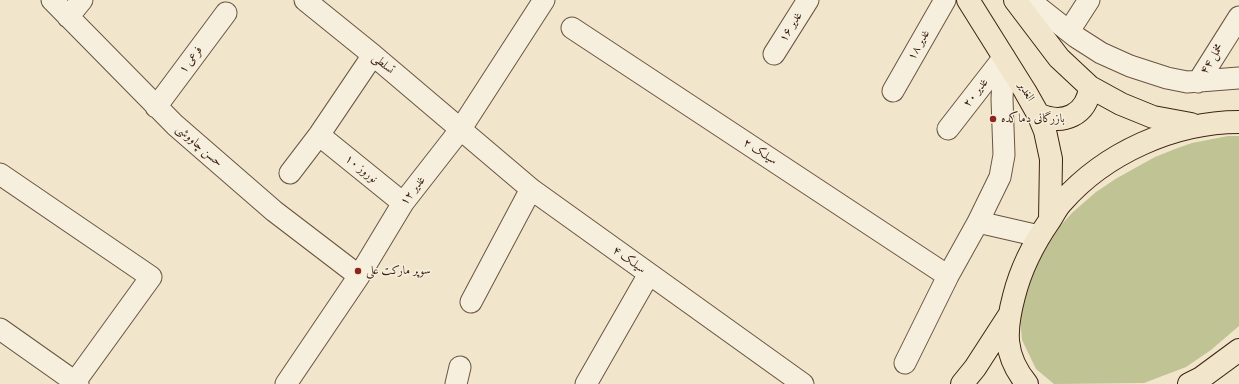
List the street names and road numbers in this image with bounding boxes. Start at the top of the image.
street label: غدیر ۱۶ [776,9,806,45]
street label: غدیر ۱۸ [905,27,933,63]
street label: مخمل ۴۴ [1197,41,1227,77]
street label: فرعی ۱ [176,44,206,76]
street label: تسلطی [369,51,397,77]
street label: غدیر ۲۰ [960,76,992,110]
street label: الغدیر [1015,80,1037,104]
street label: حسن چاووشی [173,122,225,170]
street label: سیلک ۲ [740,136,780,168]
street label: نوروز ۱۰ [342,152,380,186]
street label: غدیر ۱۲ [397,174,429,208]
street label: سیلک ۴ [610,243,648,277]

